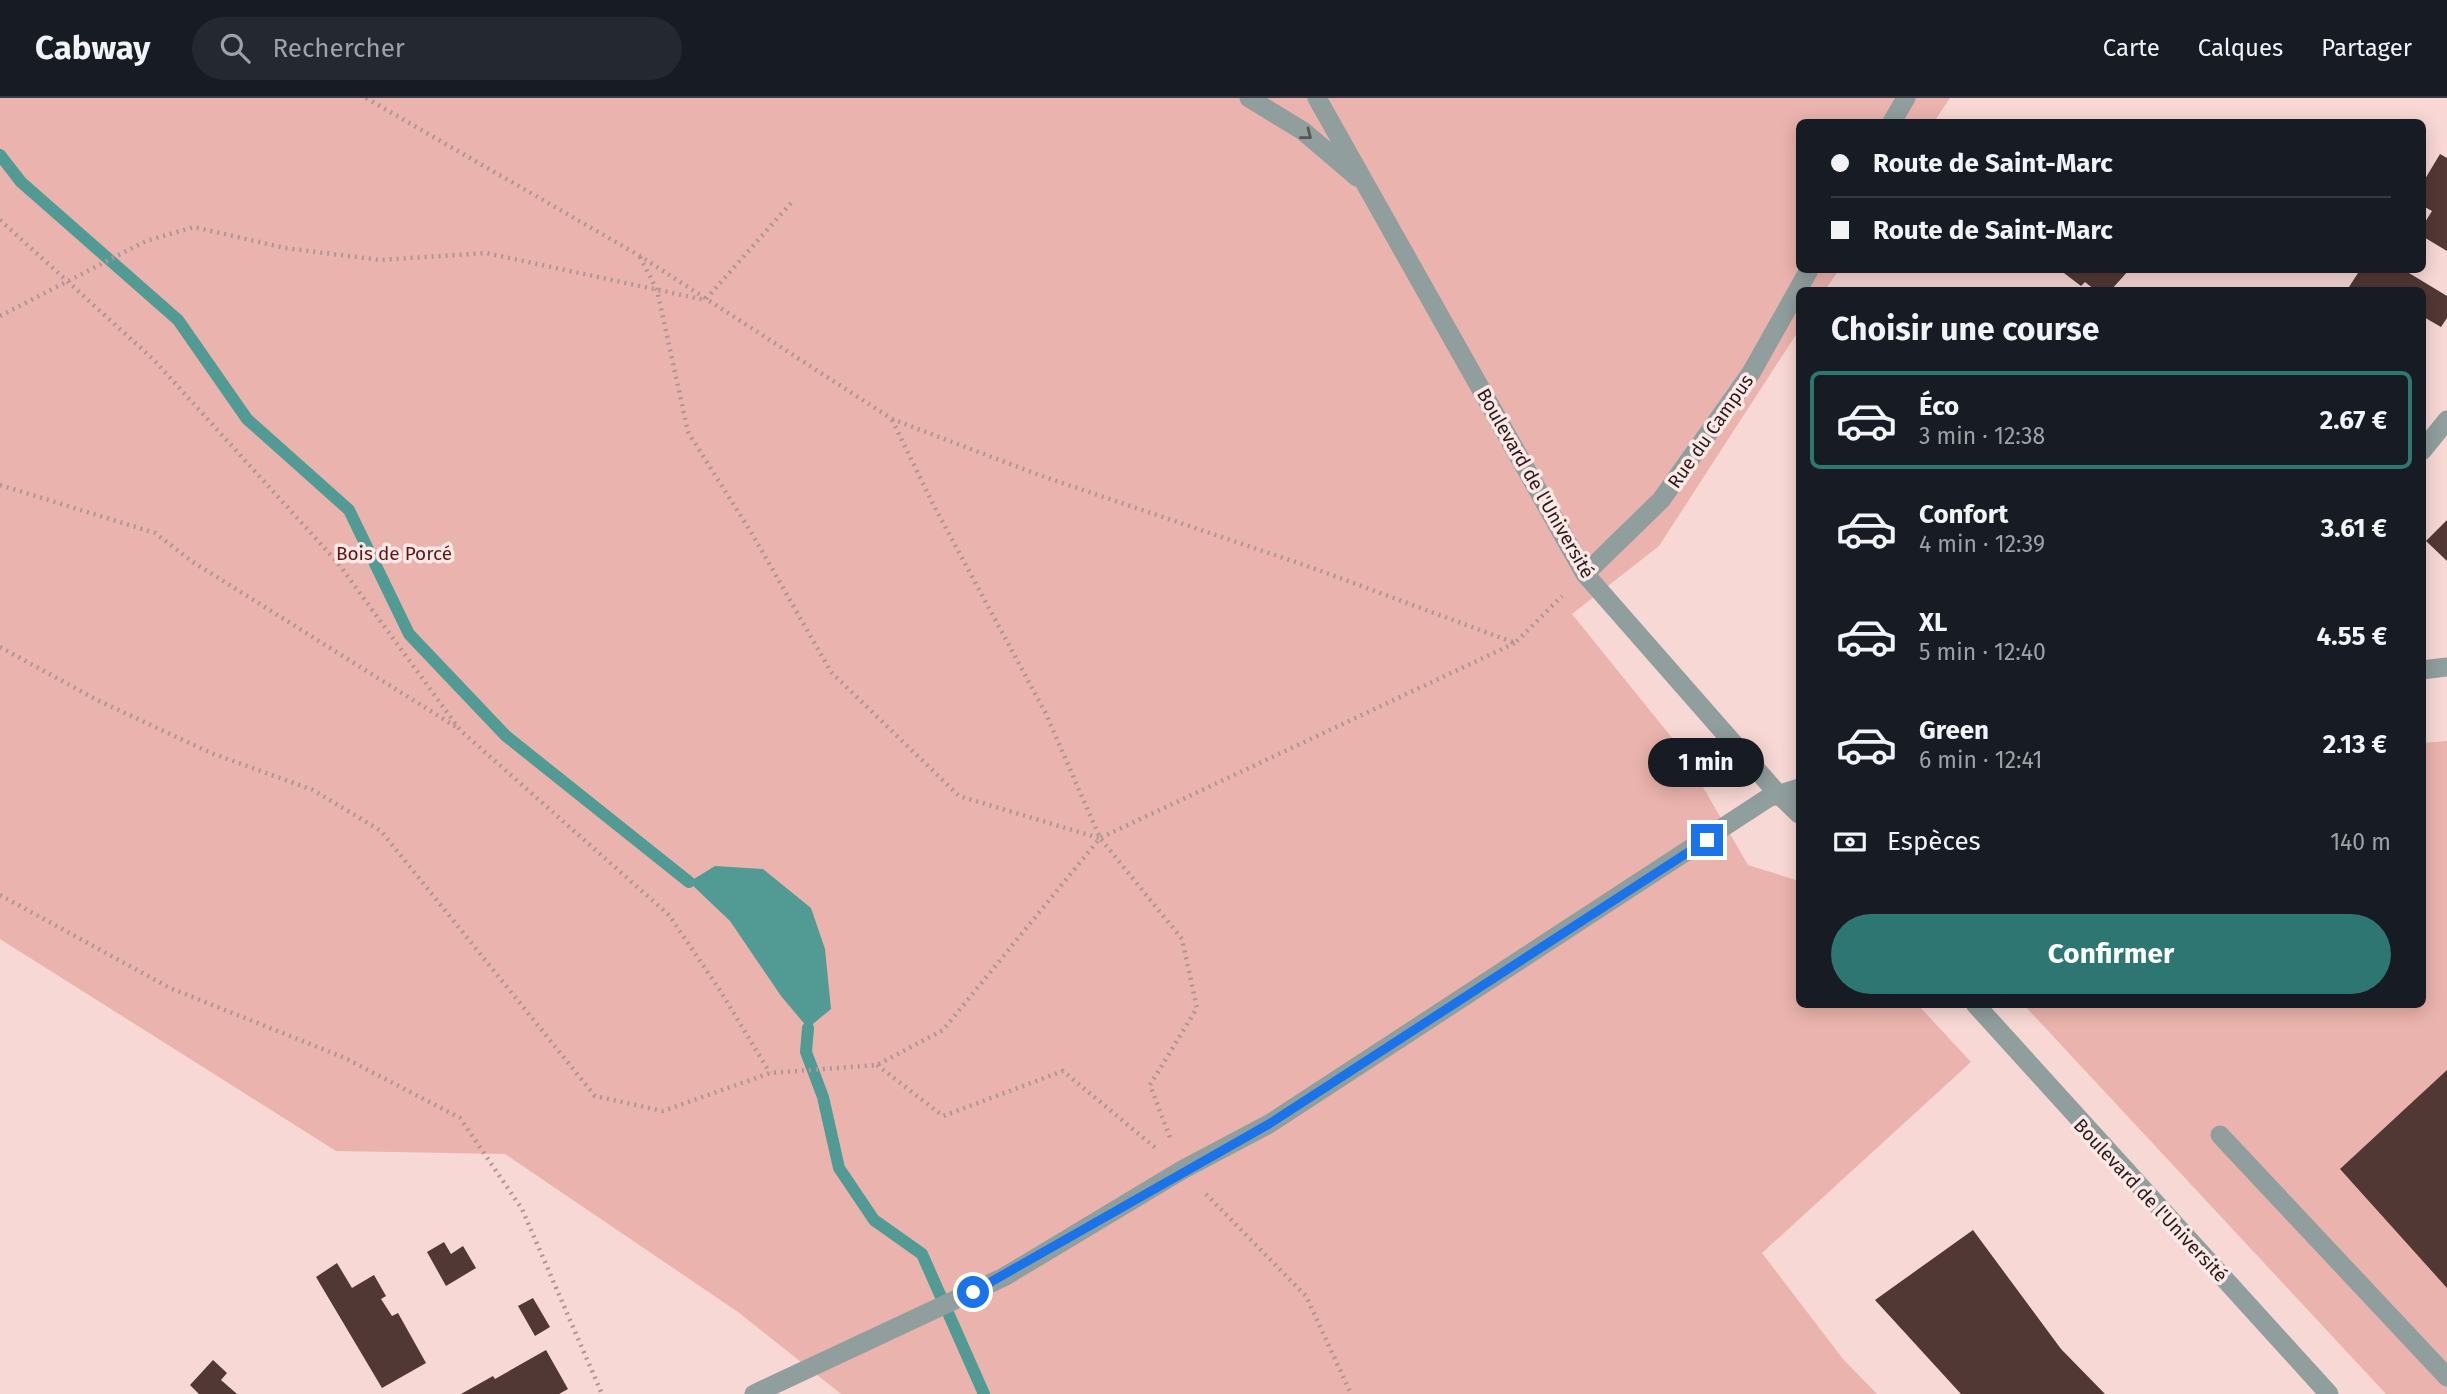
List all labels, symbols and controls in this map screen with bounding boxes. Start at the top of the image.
search box [192,17,682,80]
text: Cabway [35,28,150,68]
icon: search [216,29,254,67]
text: Rechercher [272,33,405,64]
text: Carte [2103,34,2160,62]
text: Calques [2198,34,2283,62]
text: Partager [2321,34,2412,62]
one-way arrow [1299,126,1311,139]
text: Route de Saint-Marc [1873,148,2113,179]
text: Route de Saint-Marc [1873,215,2113,246]
text: Choisir une course [1831,310,2099,348]
street label: Rue du Campus [1663,370,1758,493]
street label: Boulevard de l'Université [1472,384,1599,582]
icon: car [1835,389,1898,452]
text: Éco [1919,391,1959,422]
text: 2.67 € [2320,405,2387,436]
text: 3 min · 12:38 [1919,422,2045,450]
icon: car [1835,497,1898,560]
text: Confort [1919,499,2008,530]
text: 3.61 € [2321,513,2387,544]
text: 4 min · 12:39 [1919,530,2045,558]
park label: Bois de Porcé [336,542,452,565]
icon: car [1835,605,1898,668]
text: XL [1919,607,1947,638]
text: 4.55 € [2317,621,2387,652]
text: 5 min · 12:40 [1919,638,2046,666]
icon: car [1835,713,1898,776]
text: Green [1919,715,1989,746]
text: 2.13 € [2323,729,2387,760]
callout: 1 min [1649,738,1765,788]
text: 6 min · 12:41 [1919,746,2042,774]
text: 1 min [1678,748,1734,776]
icon: cash [1831,823,1869,861]
route end [1691,824,1723,856]
text: Espèces [1887,826,1981,857]
text: 140 m [2330,828,2391,856]
button: Confirmer [1831,914,2391,994]
street label: Boulevard de l'Université [2069,1114,2232,1287]
route start [957,1276,989,1308]

